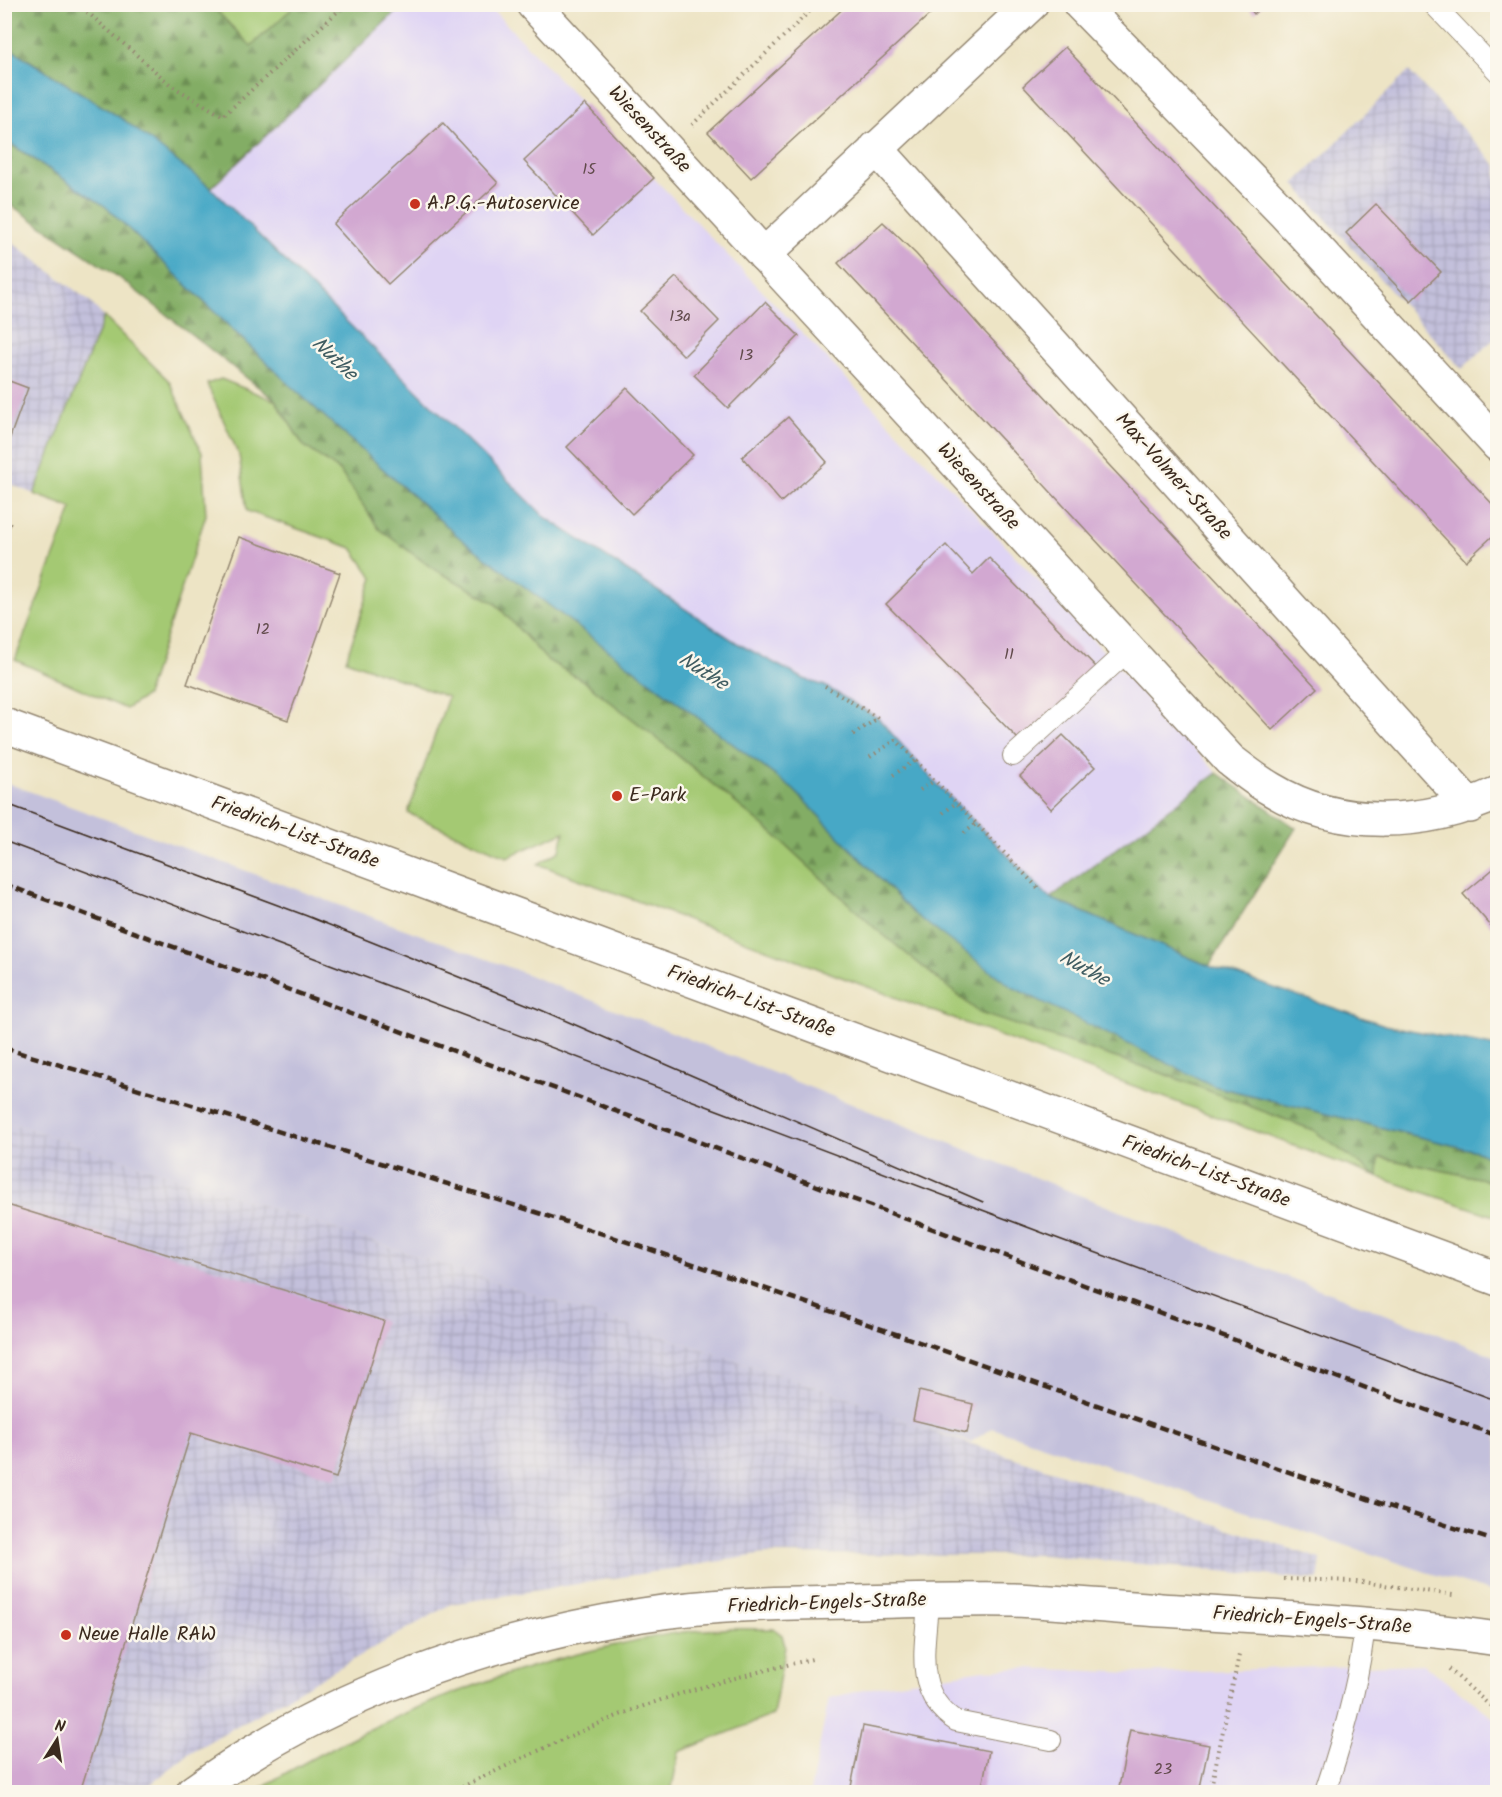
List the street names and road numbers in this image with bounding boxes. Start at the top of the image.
street label: Wiesenstraße [600,79,698,181]
street label: Max-Volmer-Straße [1106,406,1240,548]
street label: Wiesenstraße [929,436,1027,538]
street label: Friedrich-List-Straße [206,788,384,878]
street label: Friedrich-List-Straße [662,957,840,1047]
street label: Friedrich-List-Straße [1117,1127,1295,1217]
street label: Friedrich-Engels-Straße [727,1585,927,1623]
street label: Friedrich-Engels-Straße [1211,1598,1413,1644]

